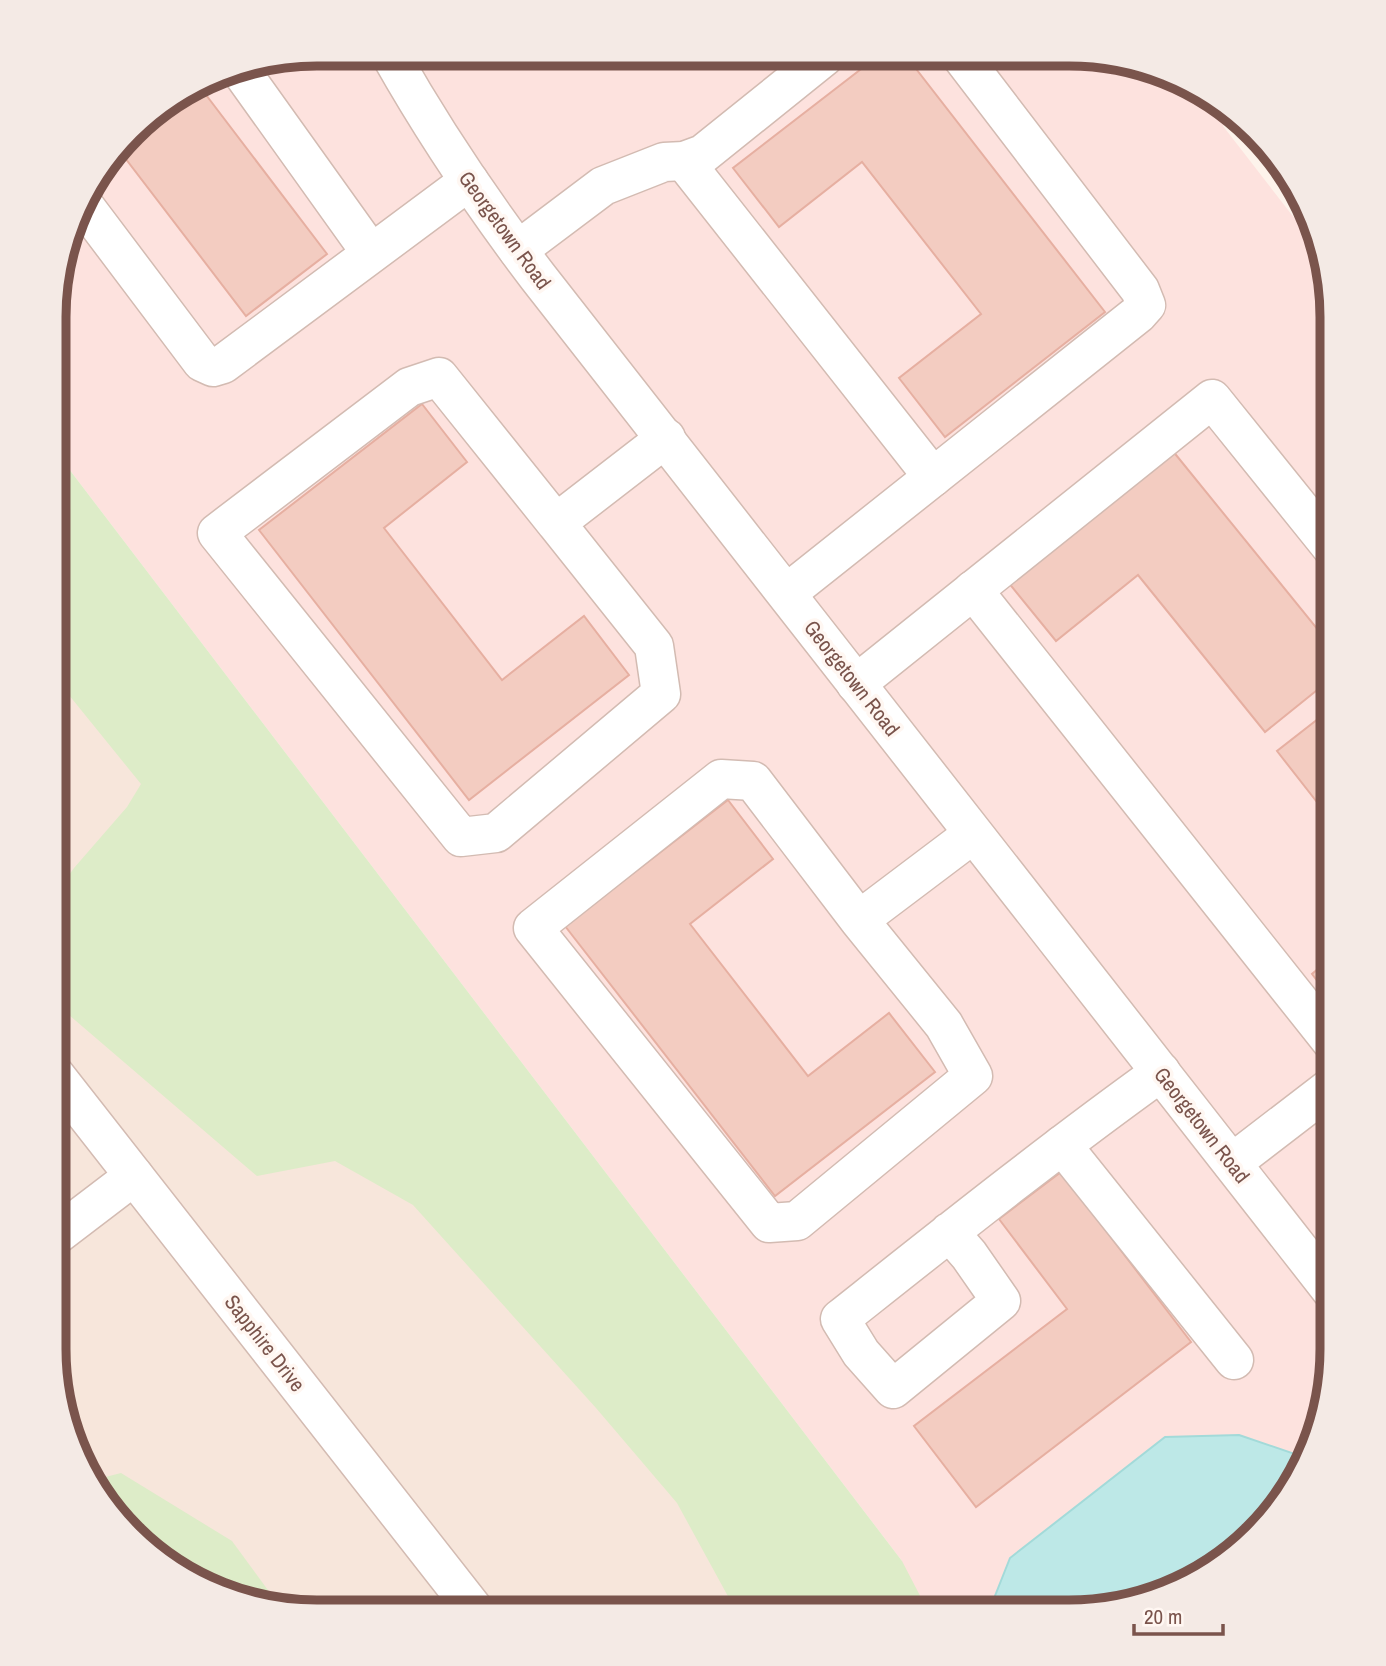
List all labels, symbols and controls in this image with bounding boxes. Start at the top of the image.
street label: Georgetown Road [452,165,558,295]
street label: Georgetown Road [798,614,906,742]
street label: Georgetown Road [1148,1061,1256,1189]
street label: Sapphire Drive [218,1288,312,1398]
scale bar [1134,1592,1223,1636]
text: 20 m [1144,1602,1182,1631]

